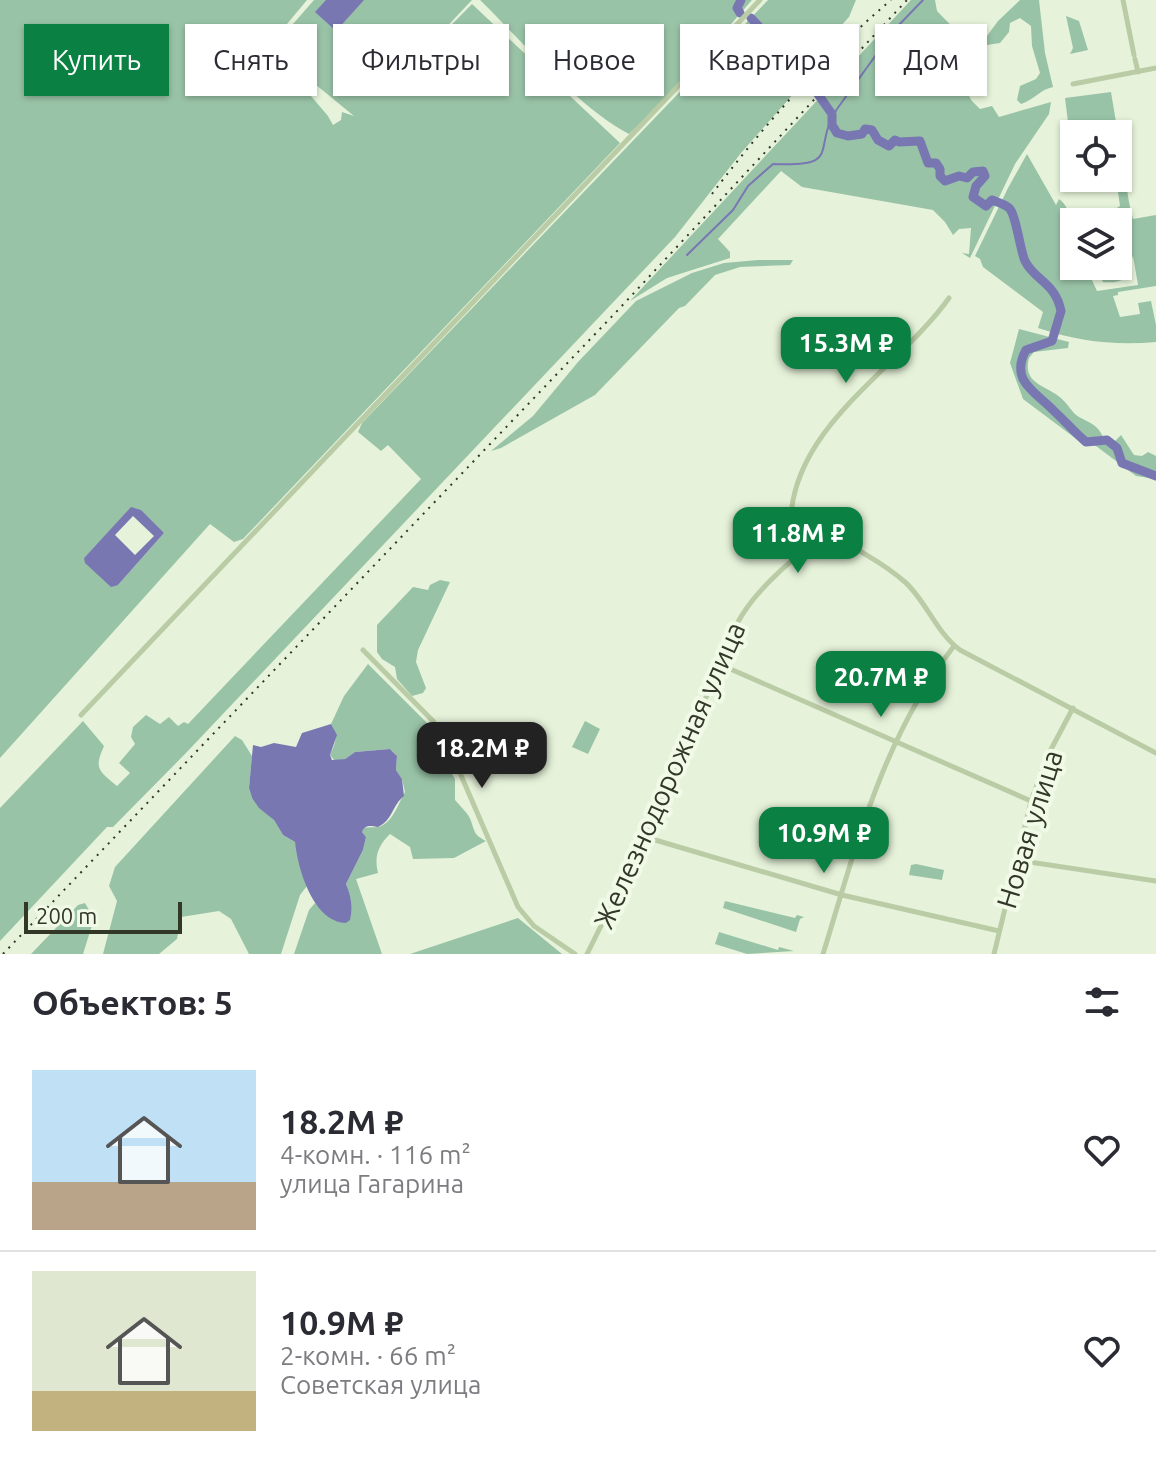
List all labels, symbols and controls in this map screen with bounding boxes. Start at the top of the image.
chip: Купить [24,24,169,96]
chip: Снять [185,24,317,96]
chip: Фильтры [333,24,509,96]
chip: Новое [525,24,664,96]
chip: Квартира [680,24,859,96]
chip: Дом [875,24,987,96]
map controls [1060,120,1132,280]
button: locate [1060,120,1132,192]
button: layers [1060,208,1132,280]
pin: 15.3M ₽ [772,317,920,385]
text: 15.3M ₽ [799,328,893,357]
pin: 11.8M ₽ [724,507,872,575]
text: 11.8M ₽ [751,518,845,547]
street label: Железнодорожная улица [587,617,751,933]
pin: 20.7M ₽ [807,651,955,719]
text: 20.7M ₽ [834,662,928,691]
pin: 18.2M ₽ [408,722,556,790]
text: 18.2M ₽ [435,733,529,762]
street label: Новая улица [990,746,1068,912]
pin: 10.9M ₽ [750,807,898,875]
text: 10.9M ₽ [777,818,871,847]
scale bar [24,898,182,934]
text: 200 m [36,903,97,928]
icon: filters [1080,980,1124,1024]
text: Объектов: 5 [32,983,233,1021]
icon: home [96,1102,192,1198]
text: 18.2M ₽ [280,1102,403,1140]
icon: heart [1080,1128,1124,1172]
text: 4-комн. · 116 m² [280,1140,471,1169]
text: улица Гагарина [280,1169,464,1198]
icon: home [96,1303,192,1399]
text: 10.9M ₽ [280,1303,403,1341]
icon: heart [1080,1329,1124,1373]
text: 2-комн. · 66 m² [280,1341,456,1370]
text: Советская улица [280,1370,481,1399]

